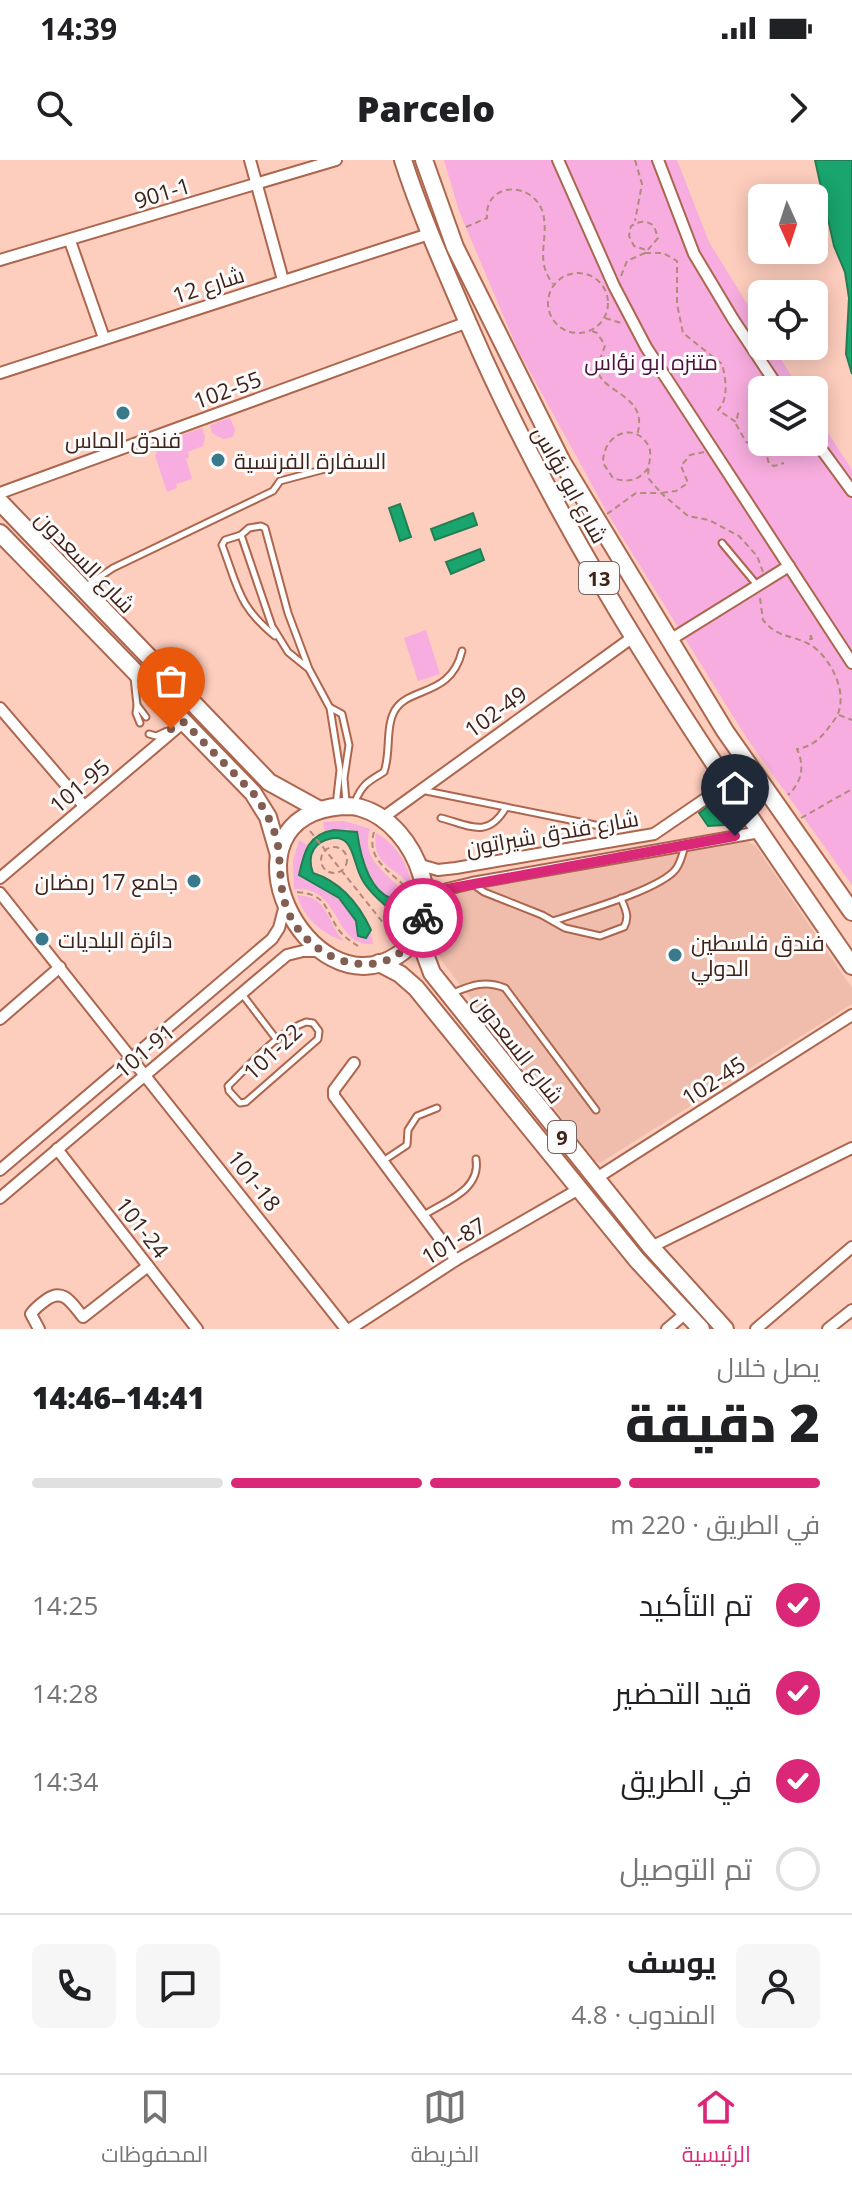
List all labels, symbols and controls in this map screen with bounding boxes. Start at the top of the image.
text: 14:39 [40,8,117,49]
text: Parcelo [357,84,495,133]
icon: search [32,86,76,130]
icon: forward [776,86,820,130]
street label: 901-1 [130,169,194,215]
north arrow [748,184,828,264]
map controls [748,184,828,456]
street label: شارع 12 [168,258,248,311]
button: locate [748,280,828,360]
park label: متنزه ابو نؤاس [584,346,718,376]
street label: 102-55 [189,363,265,415]
button: layers [748,376,828,456]
marker: فندق الماس [114,404,132,422]
street label: شارع ابو نؤاس [526,420,616,548]
place label: فندق الماس [65,424,181,454]
place label: السفارة الفرنسية [234,445,386,475]
marker: السفارة الفرنسية [209,451,227,469]
street label: شارع السعدون [29,503,143,619]
road number: 13 [579,562,619,594]
pin [137,647,205,729]
icon: bag [149,659,193,703]
street label: 102-49 [458,678,532,744]
street label: 101-95 [43,751,115,819]
pin [701,754,769,836]
icon: home [713,766,757,810]
street label: شارع فندق شيراتون [463,802,641,863]
place label: جامع 17 رمضان [35,866,178,897]
marker: جامع 17 رمضان [185,872,203,890]
courier [383,878,463,958]
icon: bike [401,896,445,940]
place label: دائرة البلديات [58,924,172,954]
place label: فندق فلسطين الدولي [691,927,825,985]
marker: دائرة البلديات [33,930,51,948]
marker: فندق فلسطين الدولي [666,946,684,964]
street label: شارع السعدون [466,987,571,1110]
street label: 101-91 [108,1016,180,1084]
street label: 101-22 [236,1016,308,1086]
street label: 102-45 [675,1048,751,1112]
road number: 9 [548,1121,576,1153]
street label: 101-18 [222,1143,288,1217]
street label: 101-24 [110,1190,177,1264]
street label: 101-87 [415,1209,491,1271]
text: يصل خلال [717,1349,820,1385]
text: 14:41–14:46 [32,1377,205,1418]
text: 2 دقيقة [625,1386,820,1457]
text: في الطريق · 220 m [610,1506,820,1542]
icon: check [776,1583,820,1627]
text: تم التأكيد [639,1584,752,1625]
text: 14:25 [32,1587,98,1623]
icon: check [776,1671,820,1715]
text: قيد التحضير [614,1672,752,1713]
text: 14:28 [32,1675,98,1711]
icon: check [776,1759,820,1803]
text: في الطريق [620,1760,752,1801]
text: 14:34 [32,1763,98,1799]
text: تم التوصيل [620,1848,752,1889]
text: يوسف [627,1941,716,1982]
button: phone [32,1944,116,2028]
button: chat [136,1944,220,2028]
button: person [736,1944,820,2028]
text: المندوب · 4.8 [571,1996,716,2032]
tab: المحفوظات [101,2085,208,2175]
tab: الخريطة [411,2085,479,2175]
tab: الرئيسية [682,2085,751,2175]

